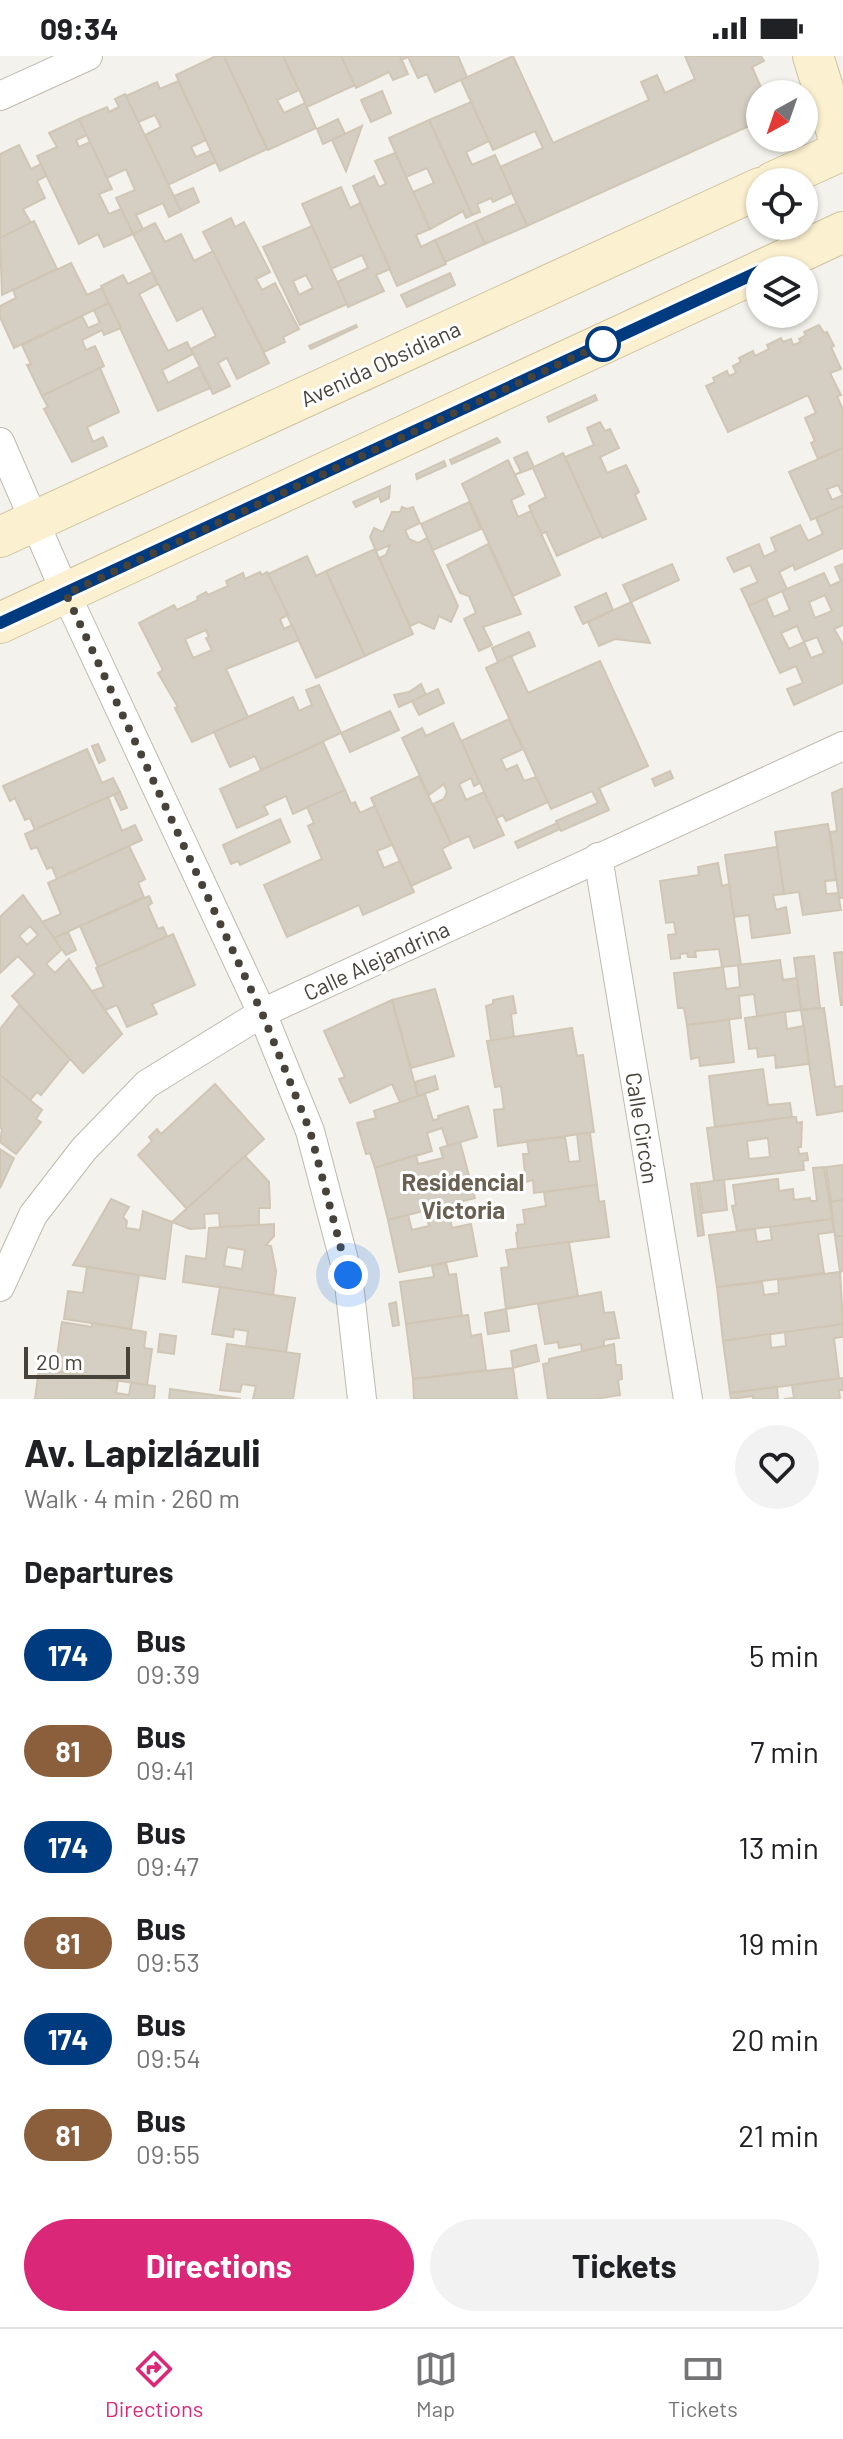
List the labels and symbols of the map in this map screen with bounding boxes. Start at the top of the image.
north arrow [746,80,818,152]
street label: Avenida Obsidiana [296,315,464,411]
unlabelled marker [586,327,620,361]
street label: Calle Alejandrina [299,915,453,1005]
street label: Calle Circón [621,1070,665,1186]
district label: Residencial Victoria [402,1167,524,1224]
your location [328,1255,368,1295]
scale bar [24,1343,130,1379]

